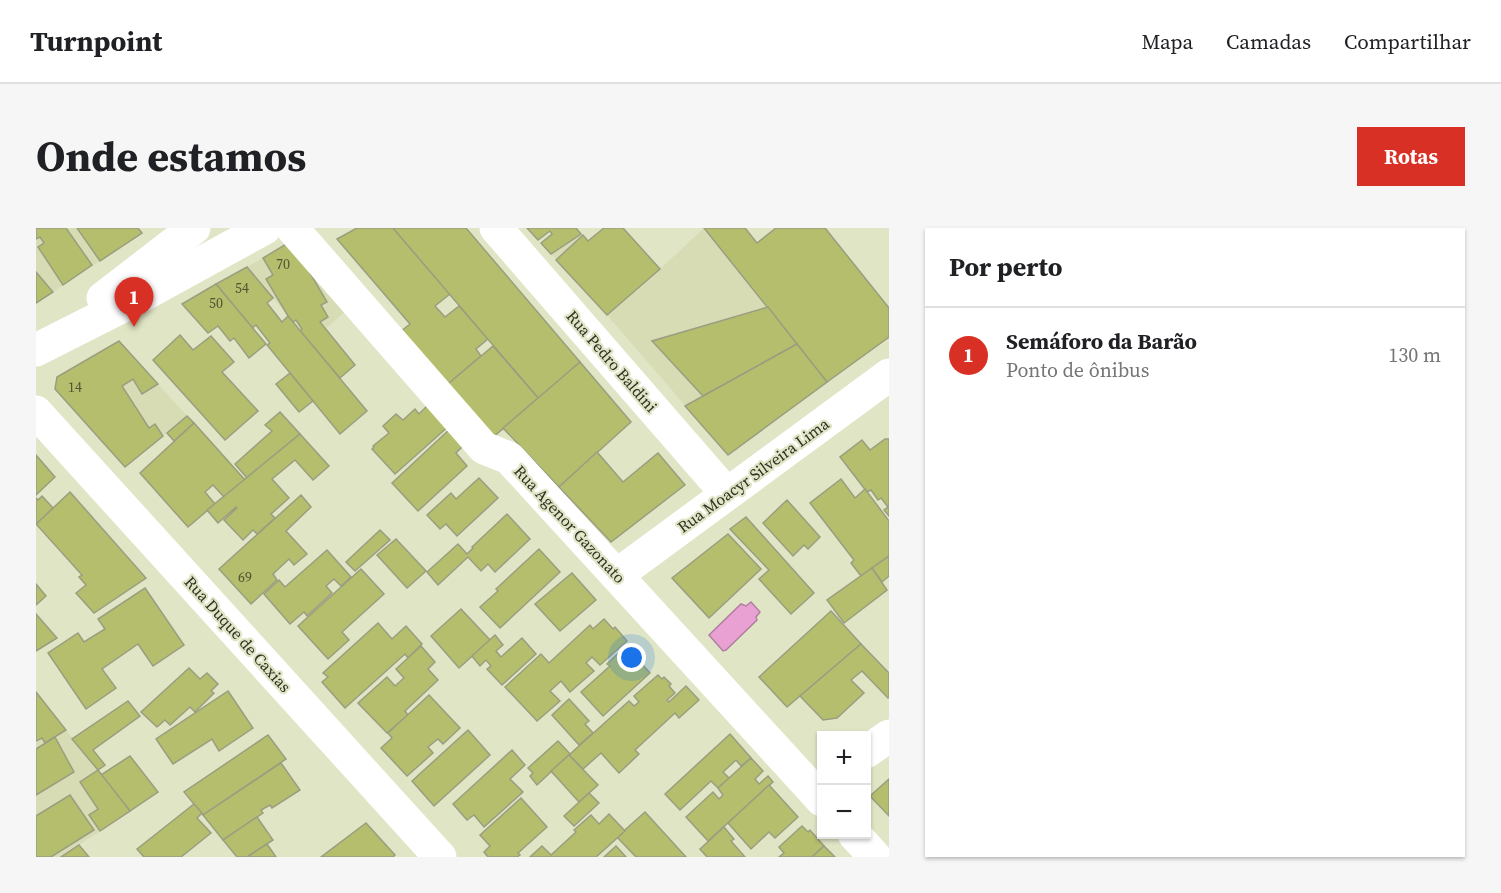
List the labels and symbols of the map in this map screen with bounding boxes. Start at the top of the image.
house number: 70 [276,254,290,274]
pin: 1 [114,278,154,327]
house number: 54 [235,278,249,298]
house number: 50 [209,293,223,313]
street label: Rua Pedro Baldini [562,305,662,417]
house number: 14 [68,377,82,397]
street label: Rua Moacyr Silveira Lima [673,412,834,538]
street label: Rua Agenor Gazonato [509,460,631,588]
house number: 69 [238,567,252,587]
street label: Rua Duque de Caxias [180,571,296,697]
your location [617,643,646,672]

